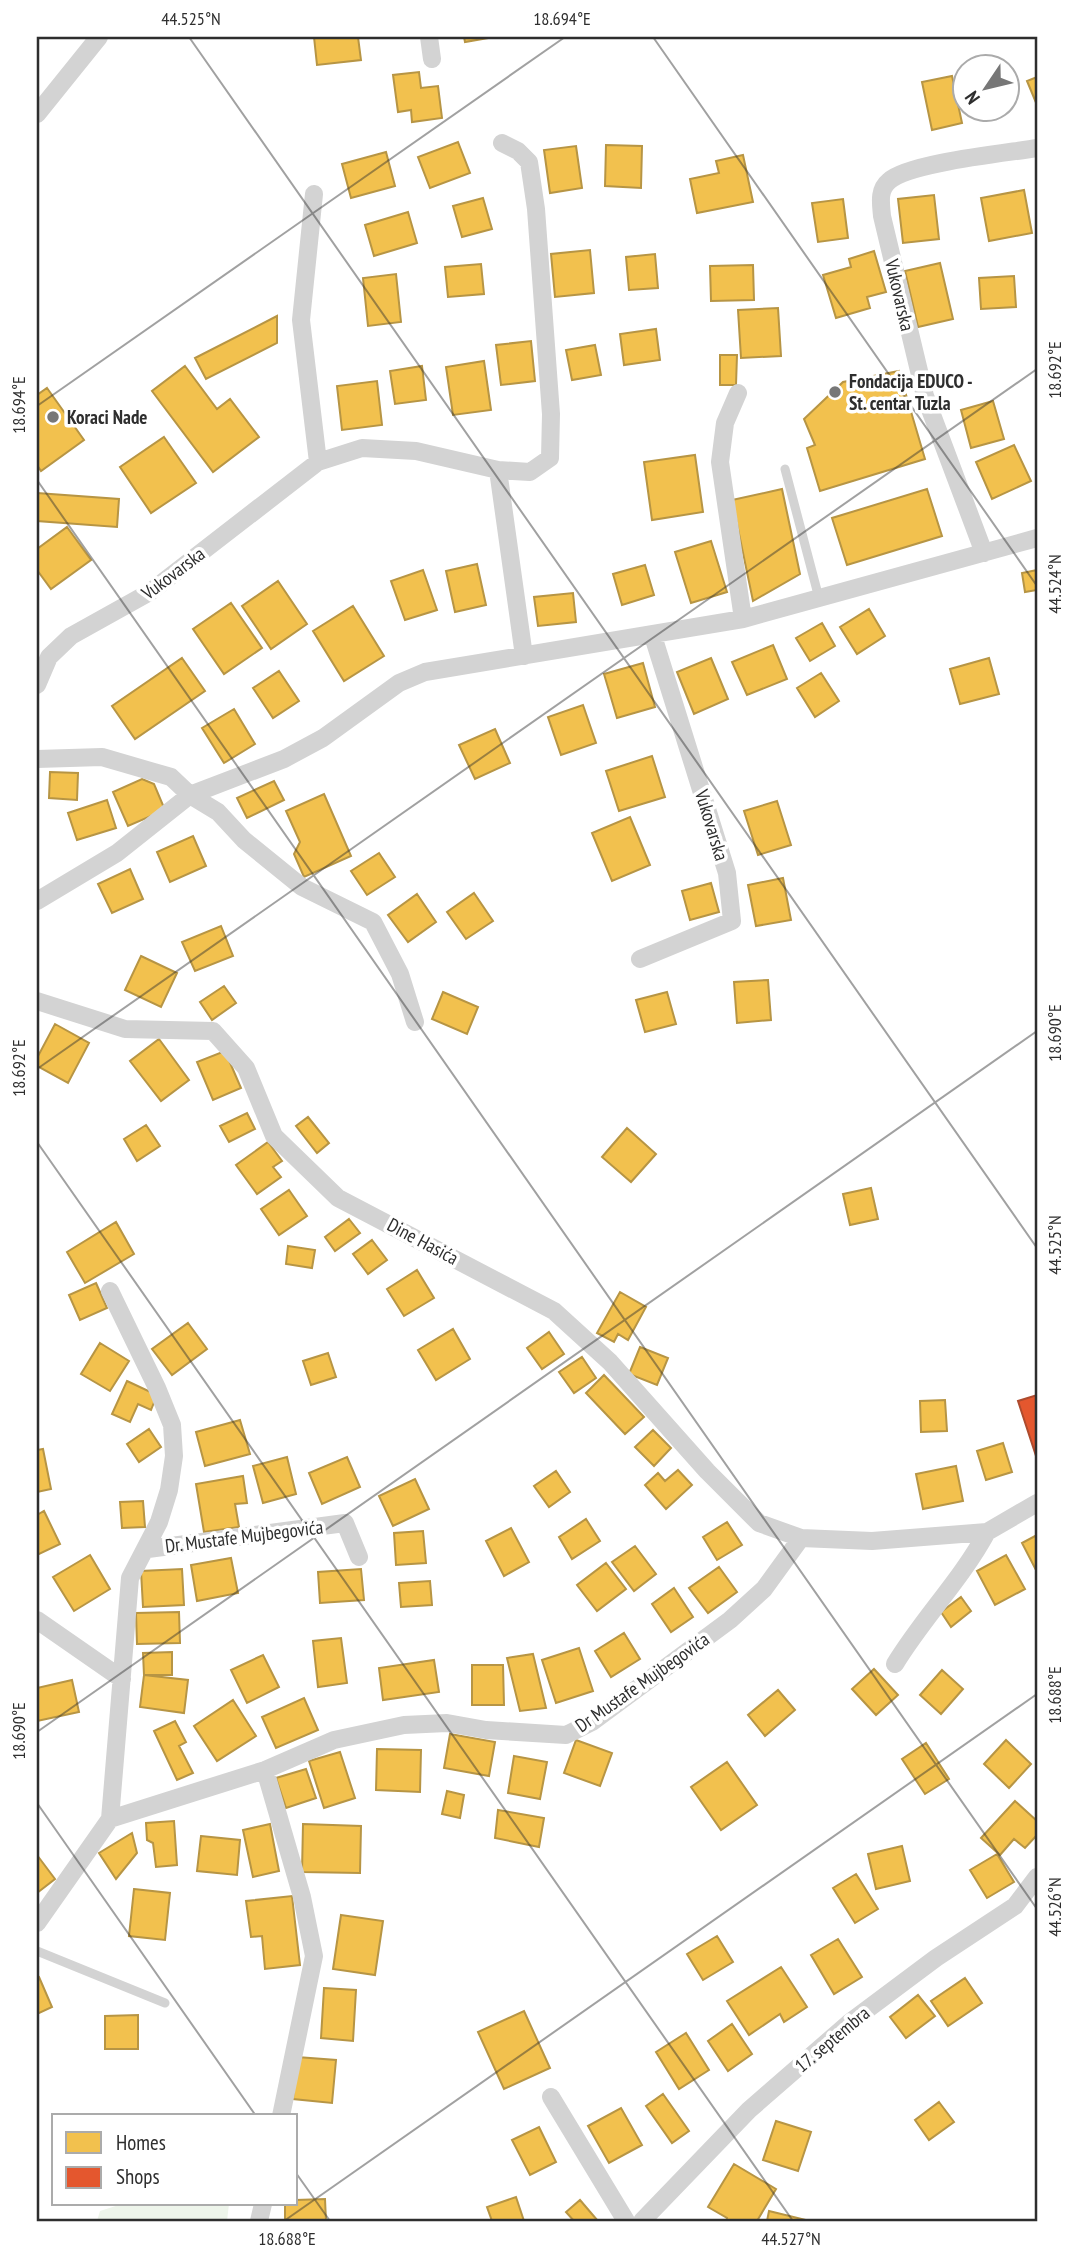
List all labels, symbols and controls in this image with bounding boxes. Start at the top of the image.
text: 44.525°N [161,7,221,30]
text: 18.694°E [533,7,591,30]
north arrow [951,52,1021,122]
text: N [959,87,985,109]
street label: Vukovarska [880,256,920,333]
text: 18.692°E [1043,341,1066,399]
place label: Fondacija EDUCO - St. centar Tuzla [849,369,973,415]
text: 18.694°E [7,376,30,434]
marker: Fondacija EDUCO - St. centar Tuzla [827,384,843,400]
place label: Koraci Nade [67,405,147,429]
marker: Koraci Nade [45,409,61,425]
street label: Vukovarska [136,541,209,605]
text: 44.524°N [1043,554,1066,614]
street label: Vukovarska [690,786,734,863]
text: 18.690°E [1043,1004,1066,1062]
text: 18.692°E [7,1039,30,1097]
street label: Dine Hasića [383,1212,463,1270]
text: 44.525°N [1043,1215,1066,1275]
street label: Dr. Mustafe Mujbegovića [164,1514,324,1558]
street label: Dr Mustafe Mujbegovića [570,1627,714,1737]
text: 18.688°E [1043,1666,1066,1724]
text: 18.690°E [7,1702,30,1760]
text: 44.526°N [1043,1877,1066,1937]
street label: 17. septembra [790,2001,874,2077]
legend [52,2114,298,2206]
text: Homes [116,2129,166,2156]
text: Shops [116,2163,160,2190]
text: 18.688°E [258,2227,316,2250]
text: 44.527°N [761,2227,821,2250]

